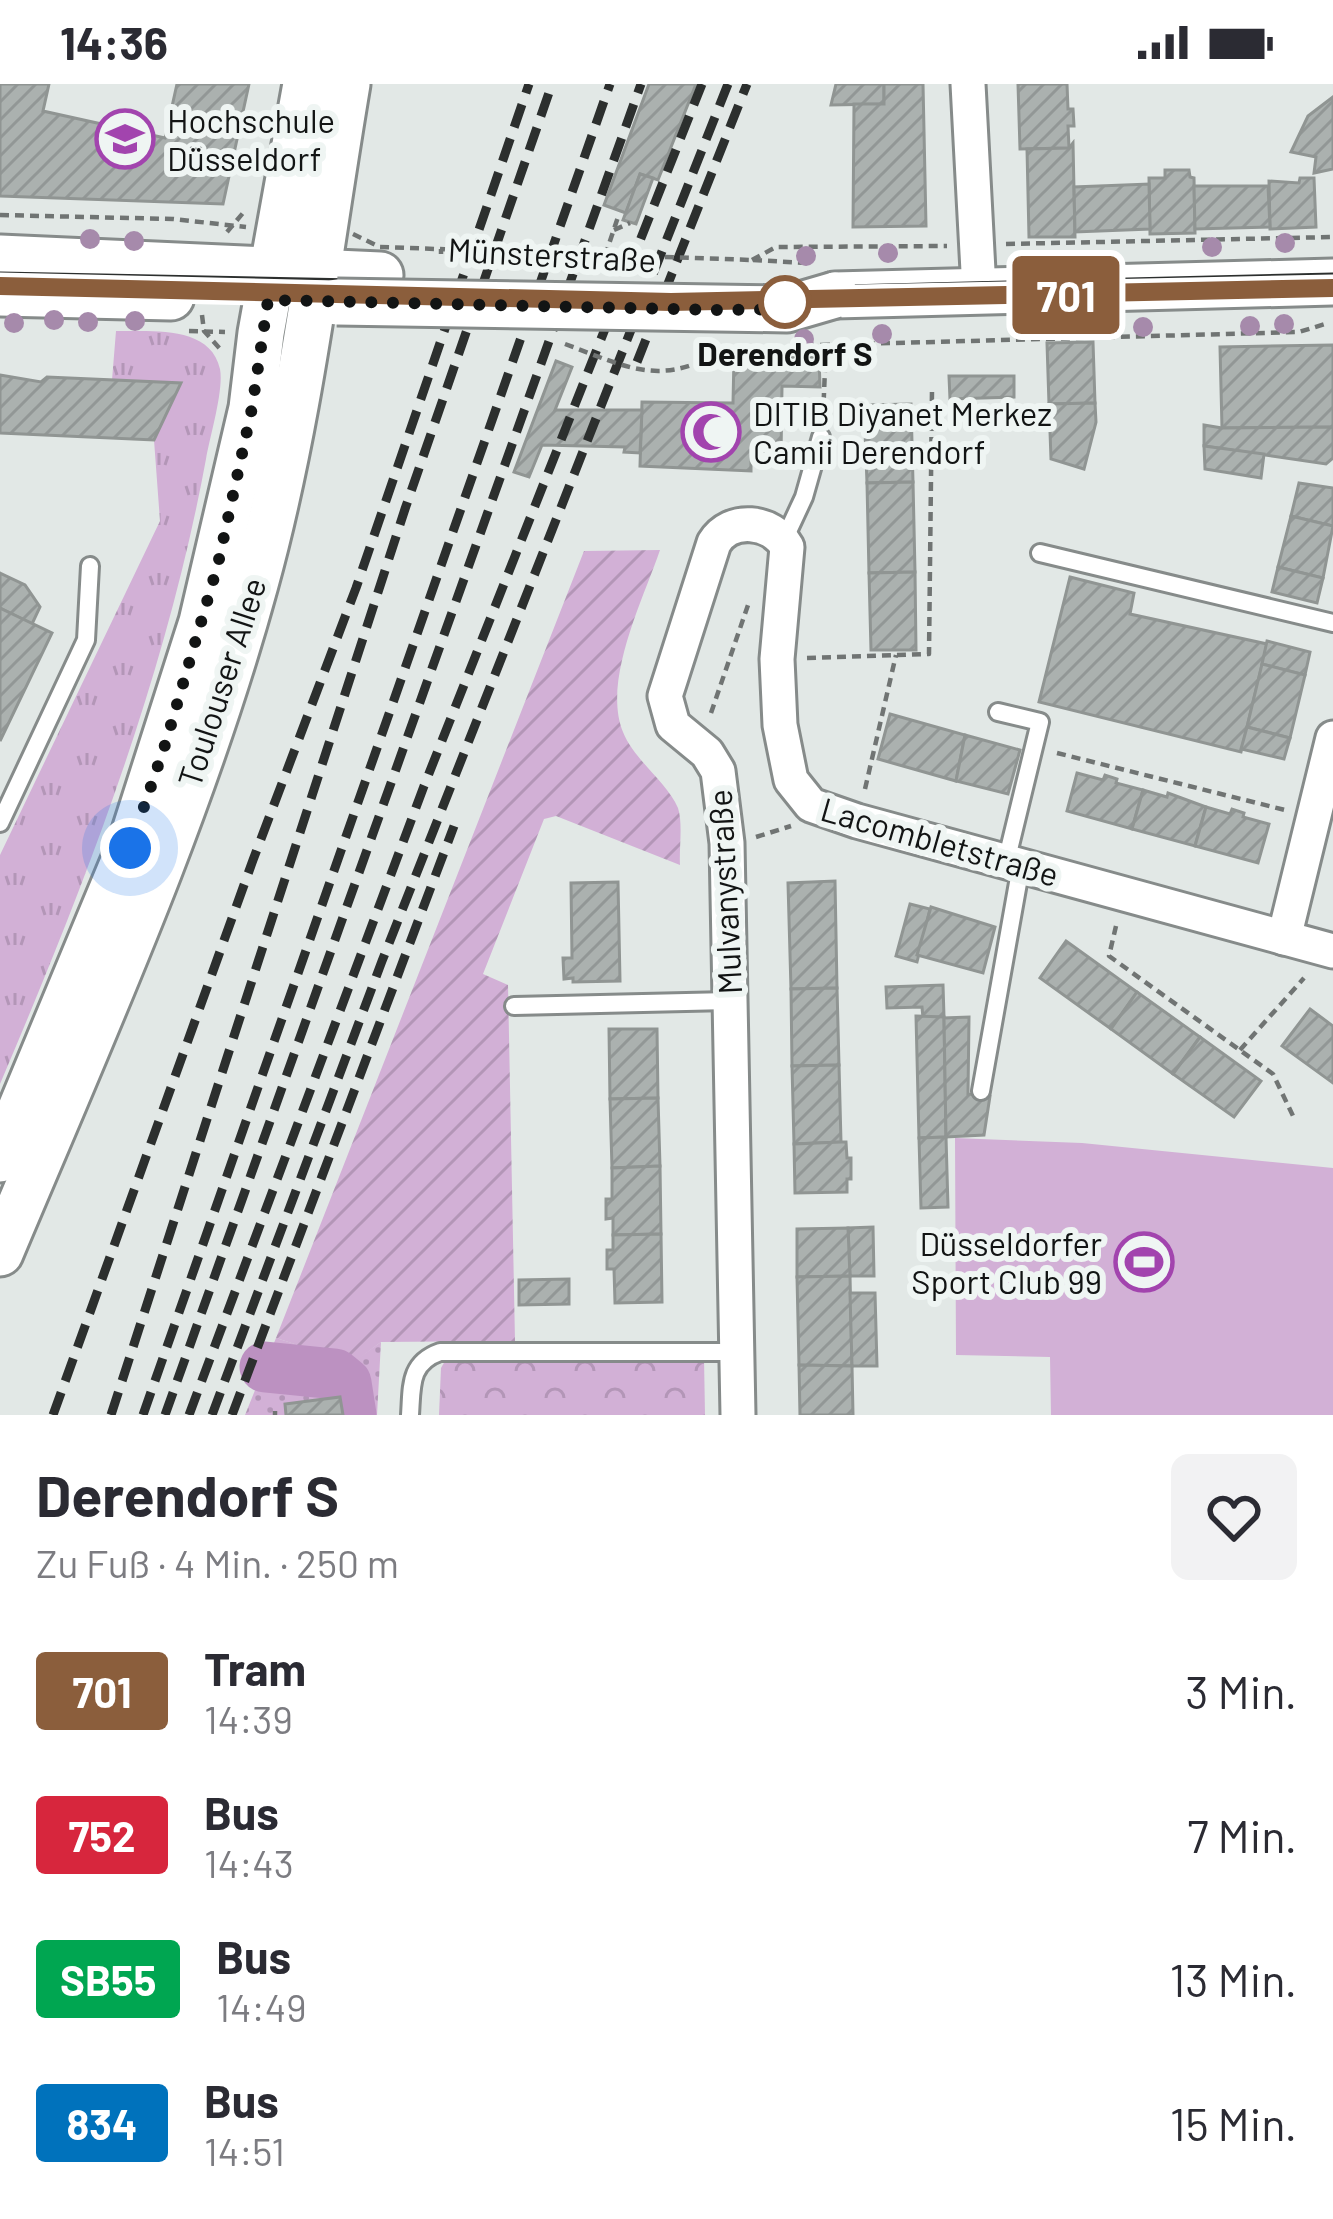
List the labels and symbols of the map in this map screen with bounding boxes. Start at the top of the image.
place label: Hochschule Düsseldorf [167,100,335,178]
school or university icon: Hochschule Düsseldorf [94,108,156,170]
street label: Münsterstraße [447,229,657,279]
line badge: 701 [997,256,1135,334]
marker: Derendorf S [760,277,810,327]
place label: Derendorf S [697,333,873,373]
place label: DITIB Diyanet Merkez Camii Derendorf [753,393,1052,471]
mosque icon: DITIB Diyanet Merkez Camii Derendorf [680,401,742,463]
street label: Toulouser Allee [168,572,274,792]
street label: Mulvanystraße [699,788,749,996]
street label: Lacombletstraße [816,788,1064,894]
your location [100,818,160,878]
place label: Düsseldorfer Sport Club 99 [911,1223,1102,1301]
sports icon: Düsseldorfer Sport Club 99 [1113,1231,1175,1293]

